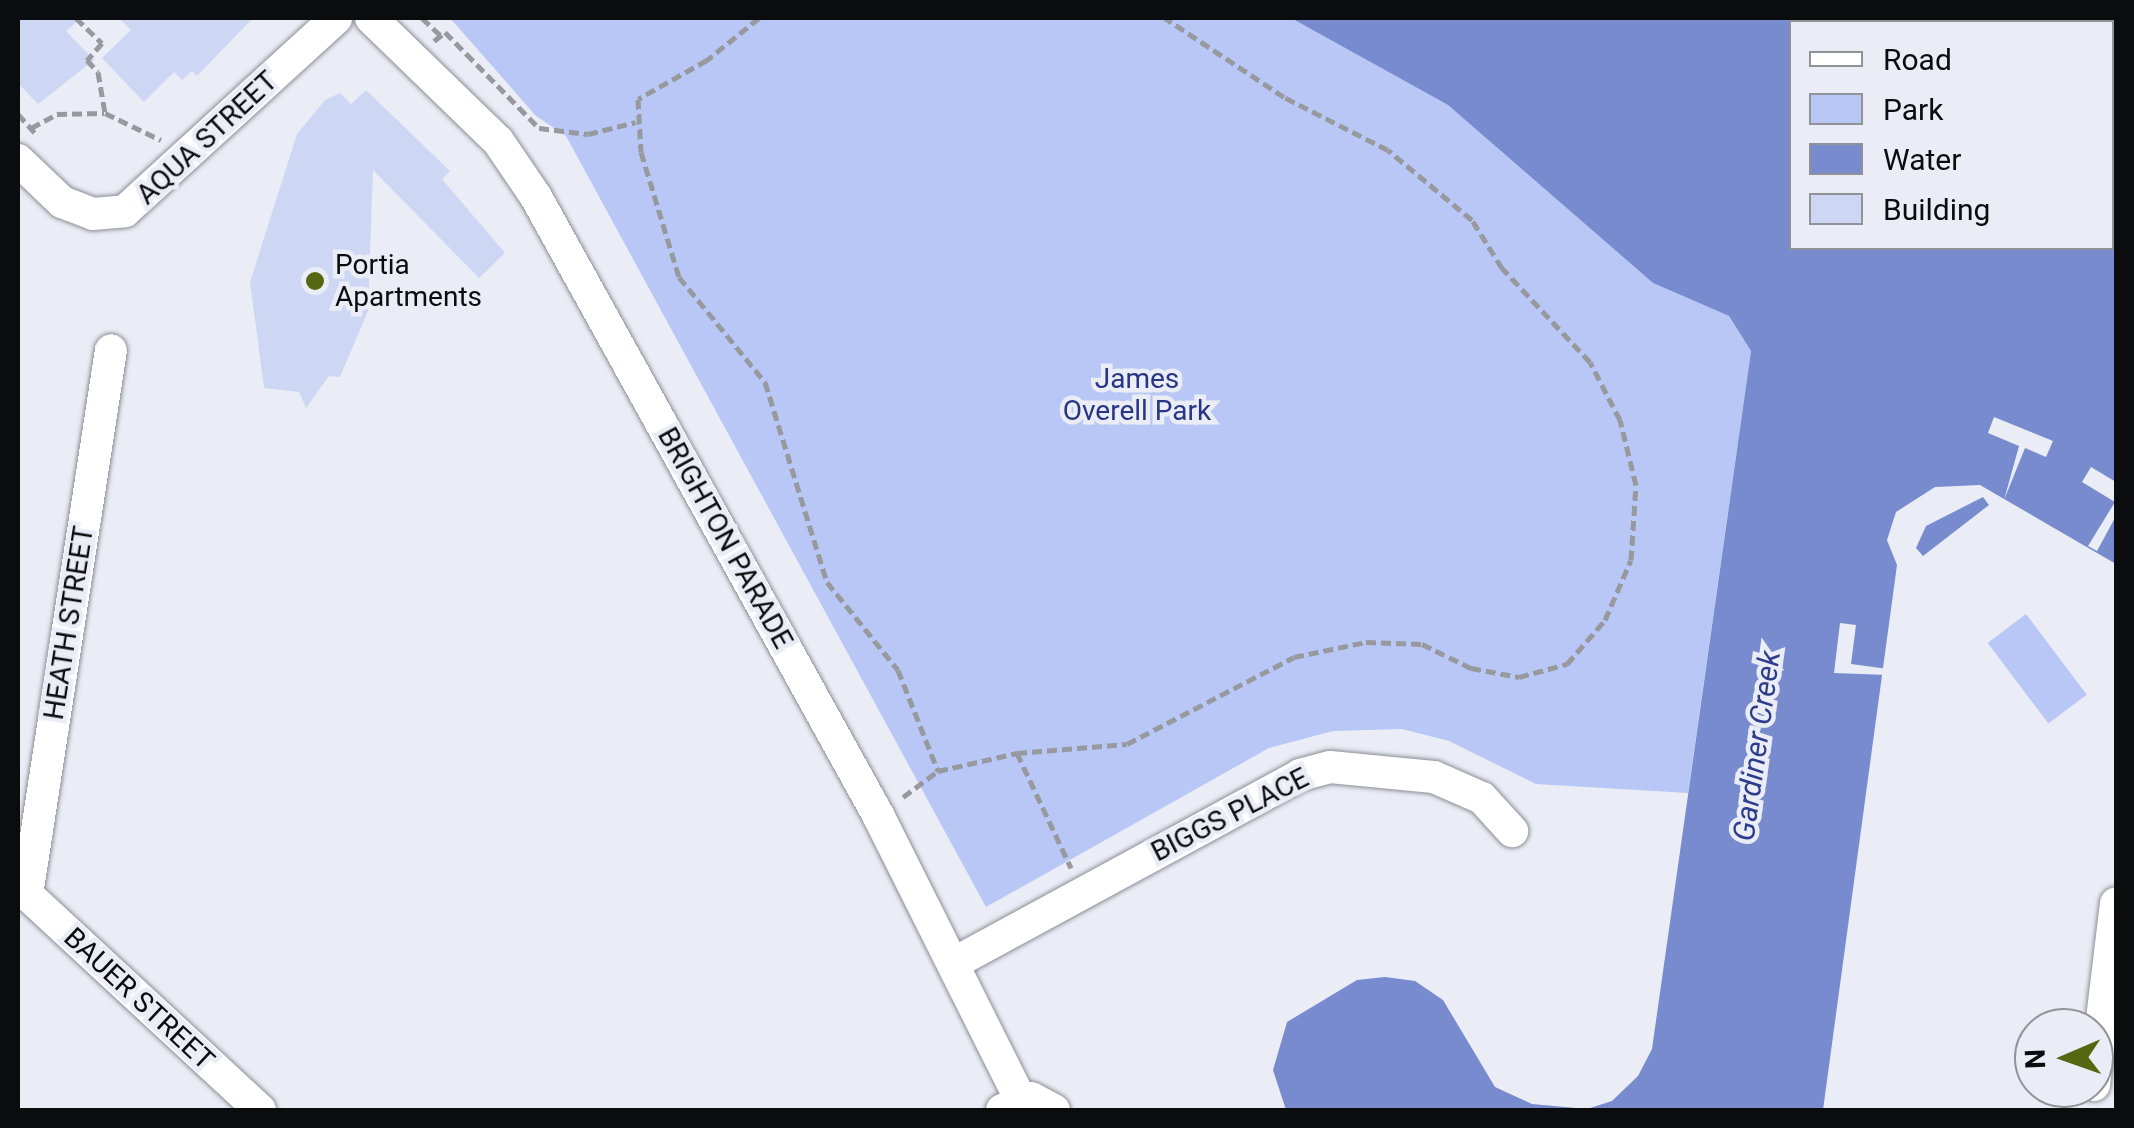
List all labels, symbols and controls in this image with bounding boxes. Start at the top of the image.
legend [1789,20,2114,250]
text: Road [1883,42,1952,77]
street label: AQUA STREET [130,64,284,212]
text: Park [1883,92,1943,127]
text: Water [1883,142,1961,177]
text: Building [1883,192,1990,227]
place label: Portia Apartments [335,248,482,314]
marker: Portia Apartments [304,270,326,292]
park label: James Overell Park [1063,362,1211,428]
street label: BRIGHTON PARADE [650,422,800,654]
street label: HEATH STREET [37,524,101,722]
water label: Gardiner Creek [1726,649,1788,843]
street label: BIGGS PLACE [1146,761,1314,869]
street label: BAUER STREET [57,921,221,1077]
north arrow [2014,1008,2114,1108]
text: N [2019,1049,2052,1069]

